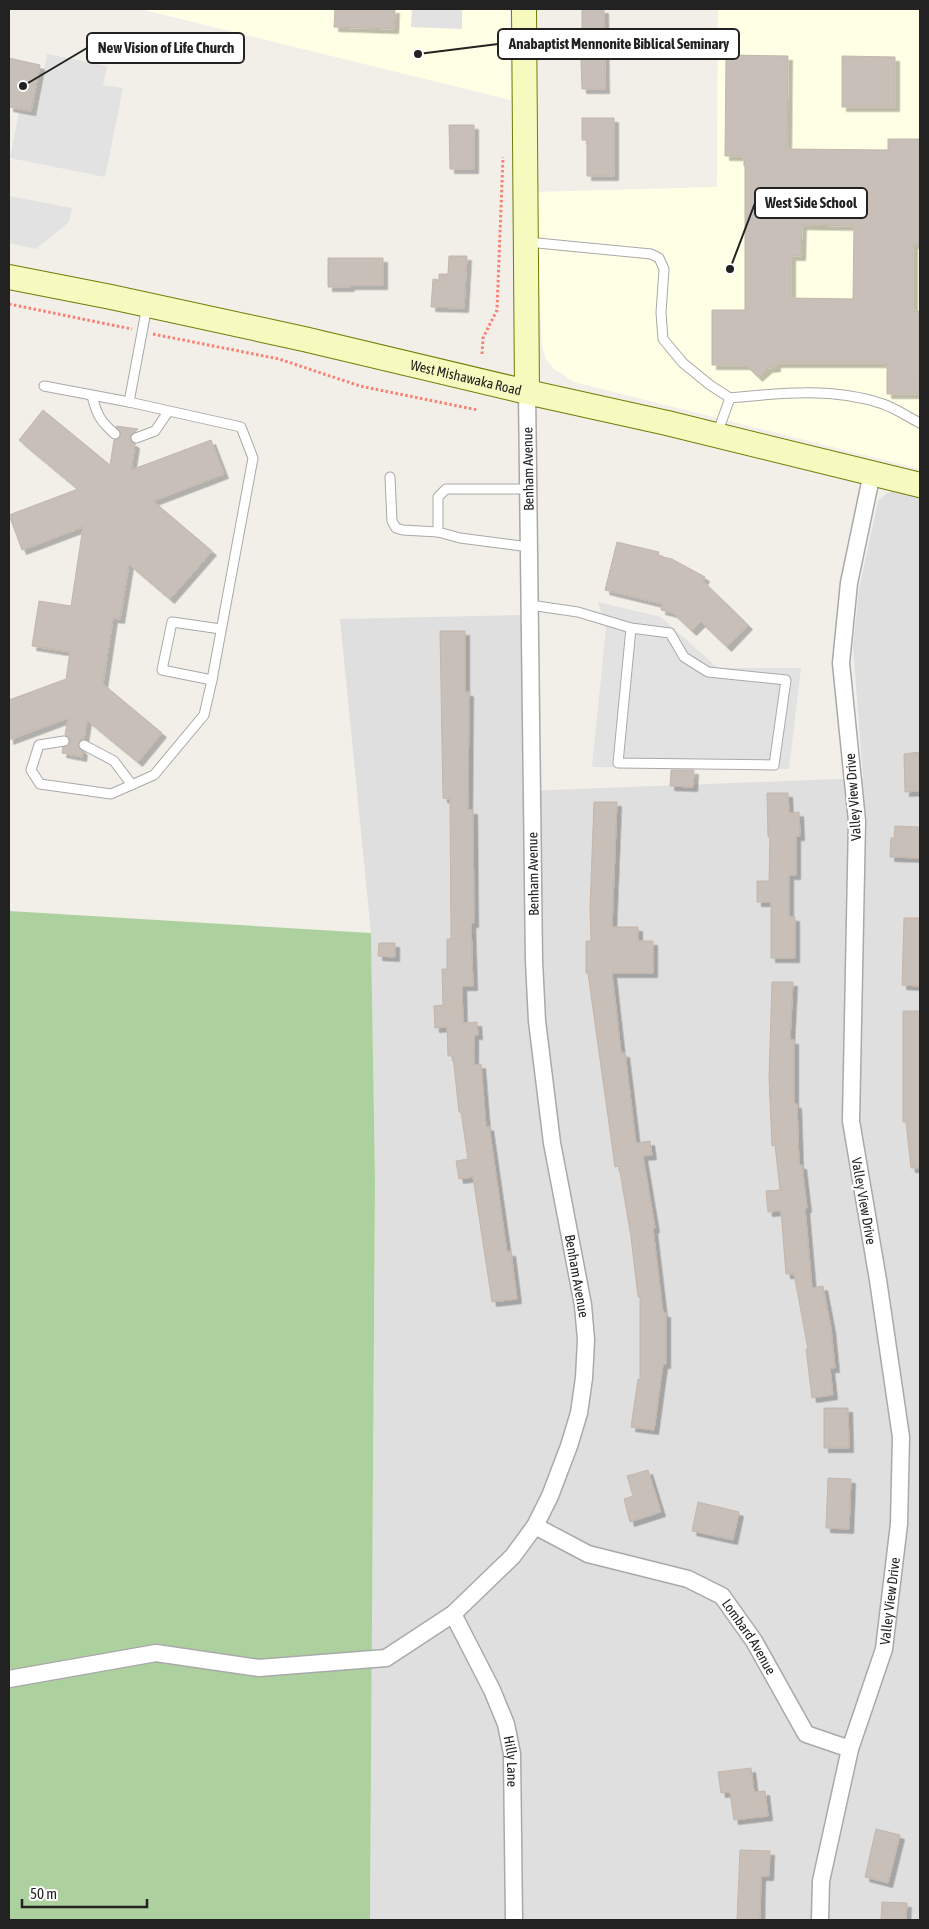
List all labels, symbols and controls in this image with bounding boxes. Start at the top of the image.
callout: Anabaptist Mennonite Biblical Seminary [498,29,739,59]
callout: New Vision of Life Church [87,33,244,63]
text: Anabaptist Mennonite Biblical Seminary [508,35,730,52]
text: New Vision of Life Church [98,39,234,56]
callout: West Side School [755,188,867,218]
text: West Side School [764,194,858,211]
street label: West Mishawaka Road [409,357,523,398]
street label: Benham Avenue [519,427,537,511]
street label: Valley View Drive [842,753,864,841]
street label: Benham Avenue [524,832,542,916]
street label: Valley View Drive [848,1156,880,1246]
street label: Benham Avenue [562,1233,592,1319]
street label: Valley View Drive [877,1556,903,1646]
street label: Lombard Avenue [719,1596,779,1677]
street label: Hilly Lane [501,1734,520,1787]
scale bar [22,1876,148,1908]
text: 50 m [30,1885,57,1902]

